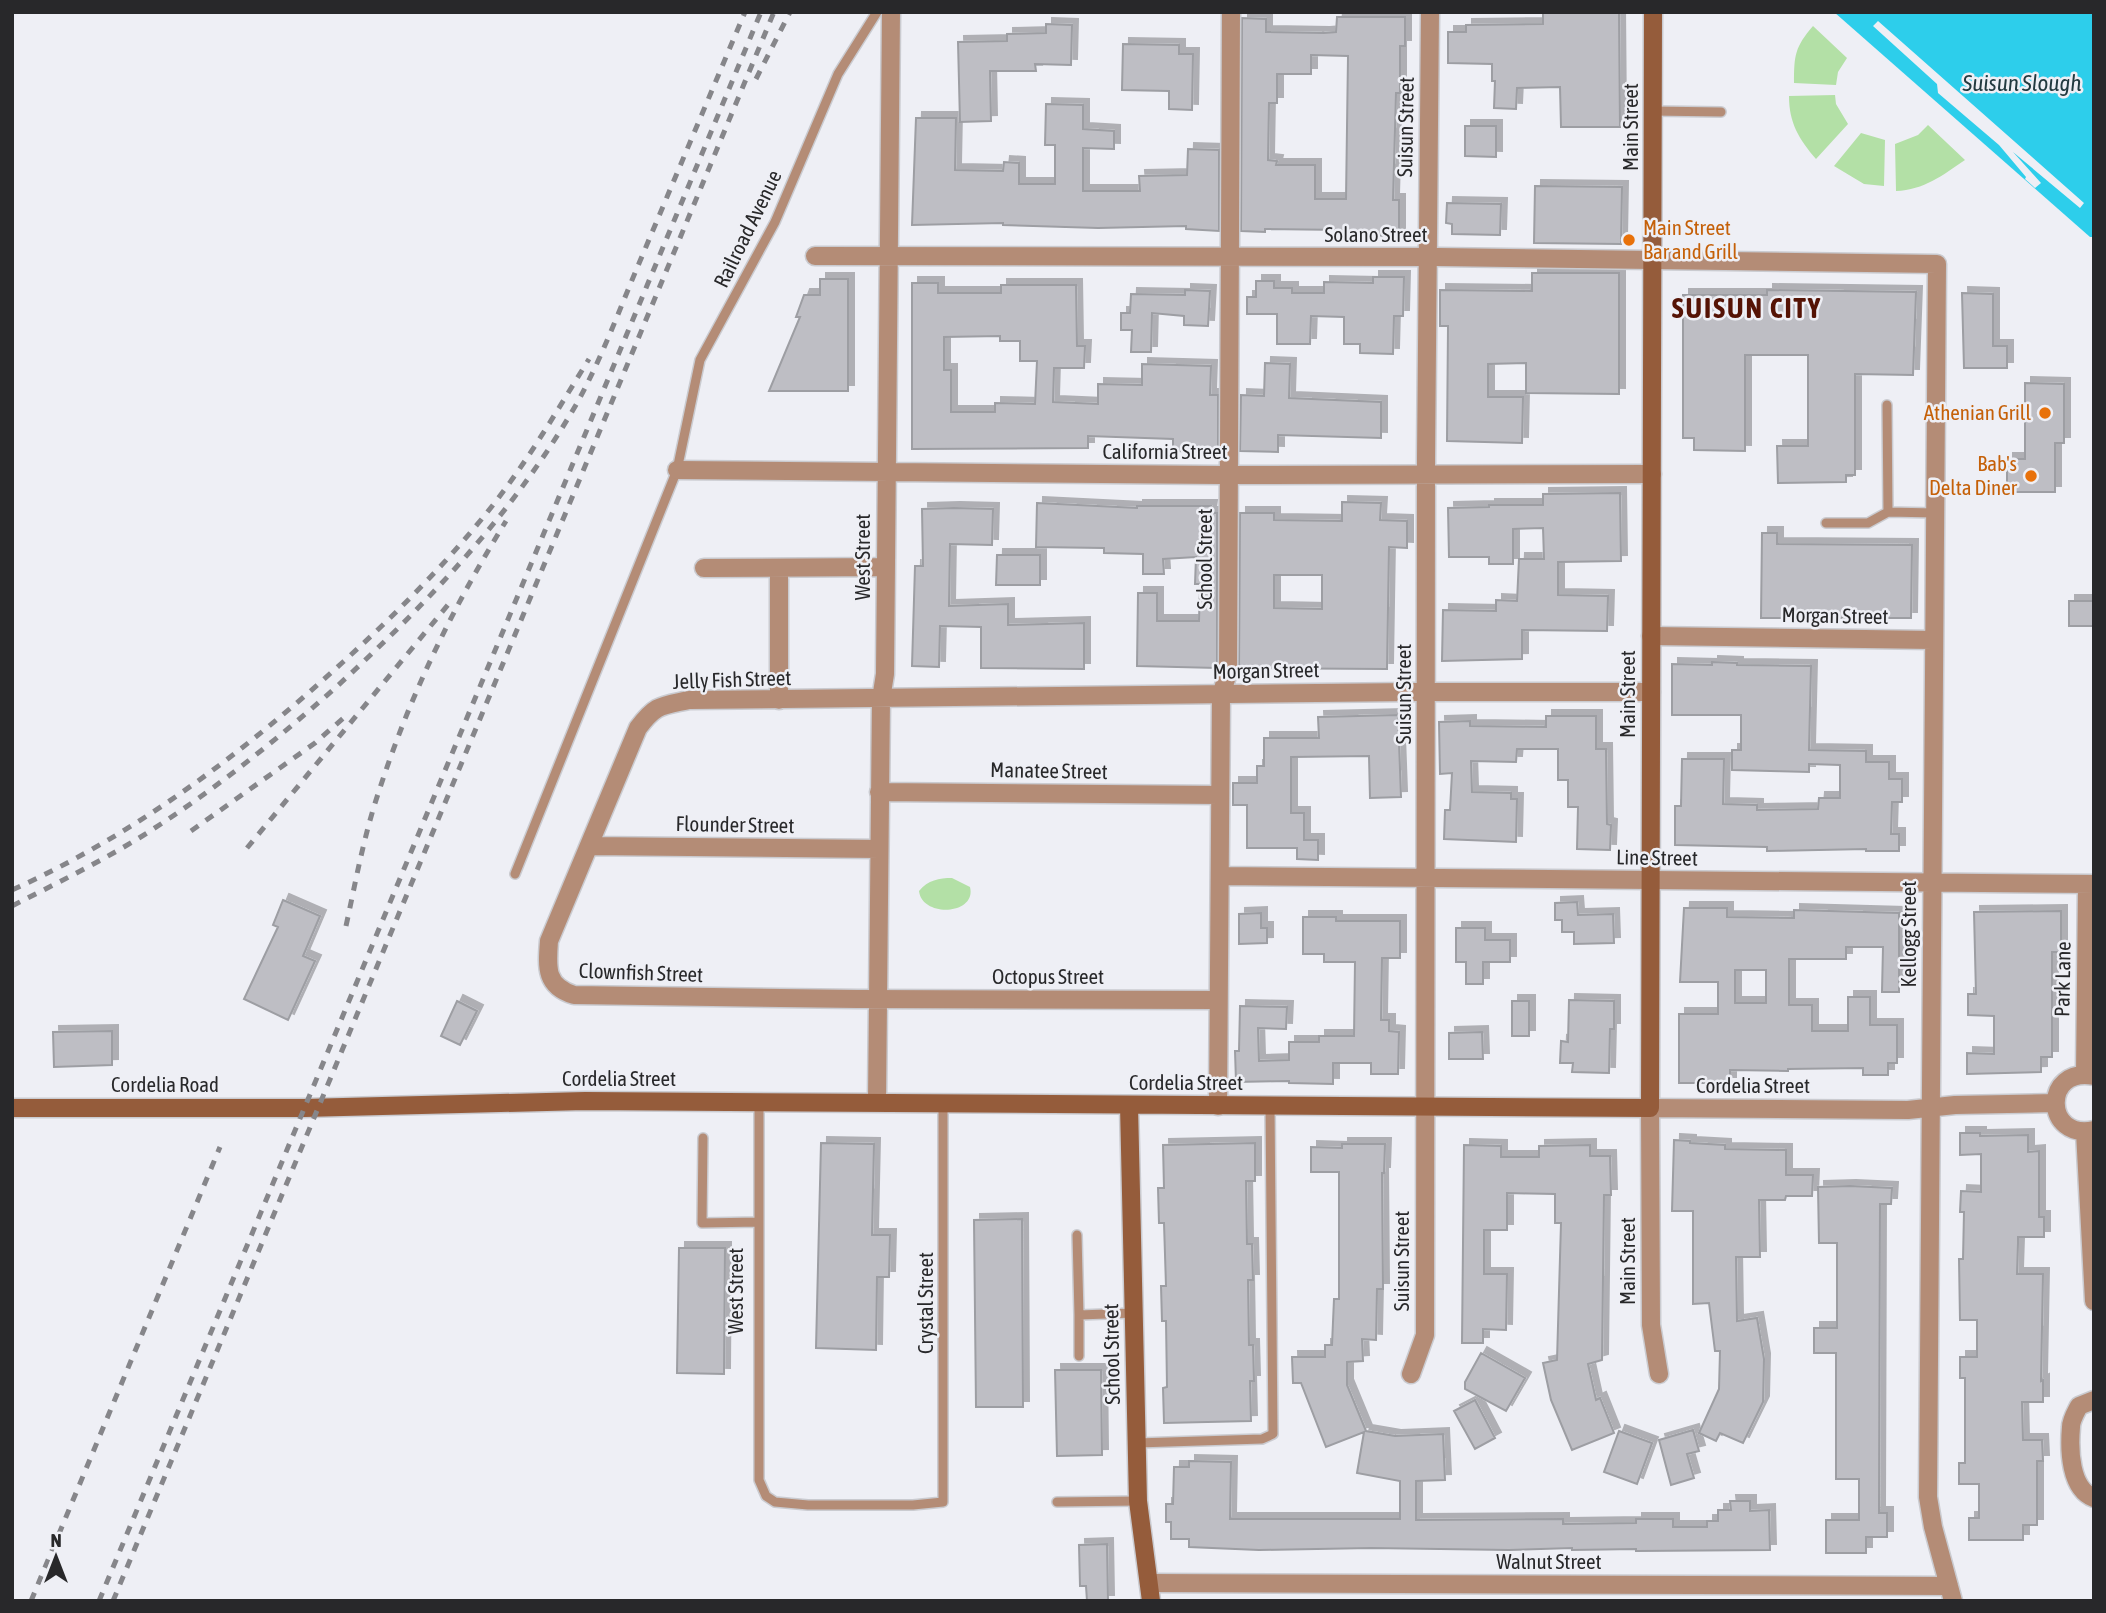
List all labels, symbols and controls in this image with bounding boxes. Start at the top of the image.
water label: Suisun Slough [1962,70,2081,96]
street label: Suisun Street [1392,77,1418,177]
street label: Main Street [1618,83,1642,171]
street label: Railroad Avenue [708,166,786,291]
place label: Main Street Bar and Grill [1643,215,1738,263]
street label: Solano Street [1324,222,1428,246]
marker: Main Street Bar and Grill [1621,232,1637,248]
district label: SUISUN CITY [1672,292,1822,324]
place label: Athenian Grill [1924,400,2031,424]
marker: Athenian Grill [2037,405,2053,421]
street label: California Street [1102,439,1228,463]
place label: Bab's Delta Diner [1929,451,2018,499]
marker: Bab's Delta Diner [2023,468,2039,484]
street label: School Street [1192,508,1216,610]
street label: West Street [850,514,874,600]
street label: Morgan Street [1781,602,1889,628]
street label: Suisun Street [1391,644,1415,744]
street label: Main Street [1615,650,1639,738]
street label: Morgan Street [1212,657,1320,683]
street label: Jelly Fish Street [672,665,792,693]
street label: Manatee Street [990,757,1108,783]
street label: Flounder Street [675,811,795,837]
street label: Line Street [1616,844,1698,870]
street label: Kellogg Street [1896,881,1920,987]
street label: Park Lane [2049,941,2075,1017]
street label: Clownfish Street [578,958,704,986]
street label: Octopus Street [992,964,1104,988]
street label: Cordelia Street [562,1066,676,1090]
street label: Cordelia Street [1129,1070,1243,1094]
street label: Cordelia Road [111,1072,219,1096]
street label: Cordelia Street [1696,1073,1810,1097]
street label: Suisun Street [1389,1211,1413,1311]
street label: Main Street [1615,1217,1639,1305]
street label: West Street [723,1248,747,1334]
street label: Crystal Street [913,1252,937,1354]
street label: School Street [1098,1303,1124,1405]
north arrow [21,1522,91,1592]
text: N [50,1529,62,1551]
street label: Walnut Street [1496,1549,1602,1573]

